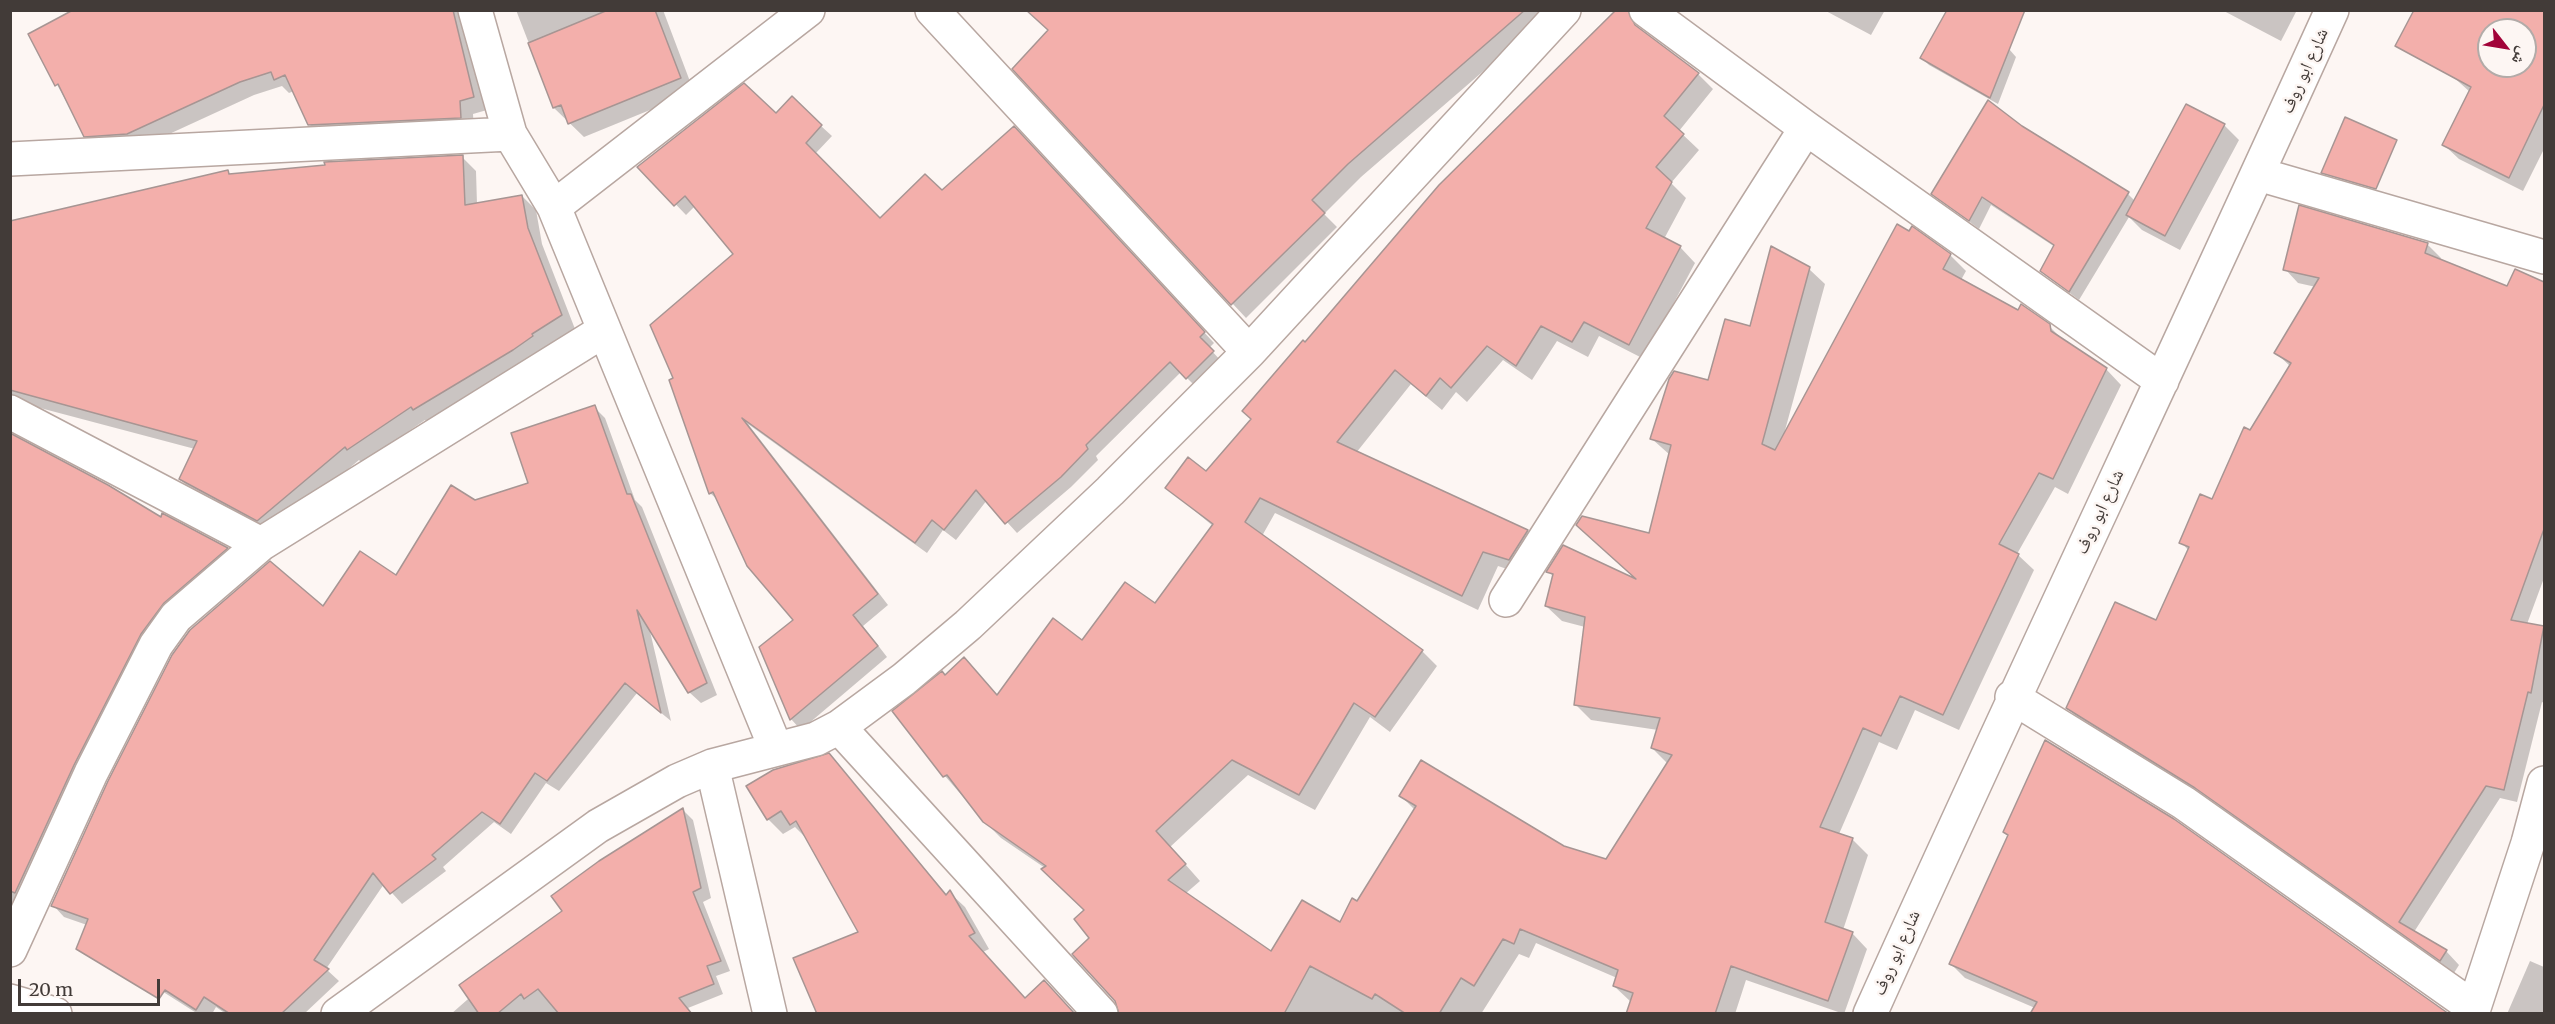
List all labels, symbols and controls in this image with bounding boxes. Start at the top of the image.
north arrow [2477,18,2537,78]
street label: شارع ابو روف [2277,25,2333,117]
text: ش [2508,44,2534,69]
street label: شارع ابو روف [2071,466,2129,558]
street label: شارع ابو روف [1869,907,1925,999]
scale bar [21,967,164,1005]
text: 20 m [29,978,73,1001]

